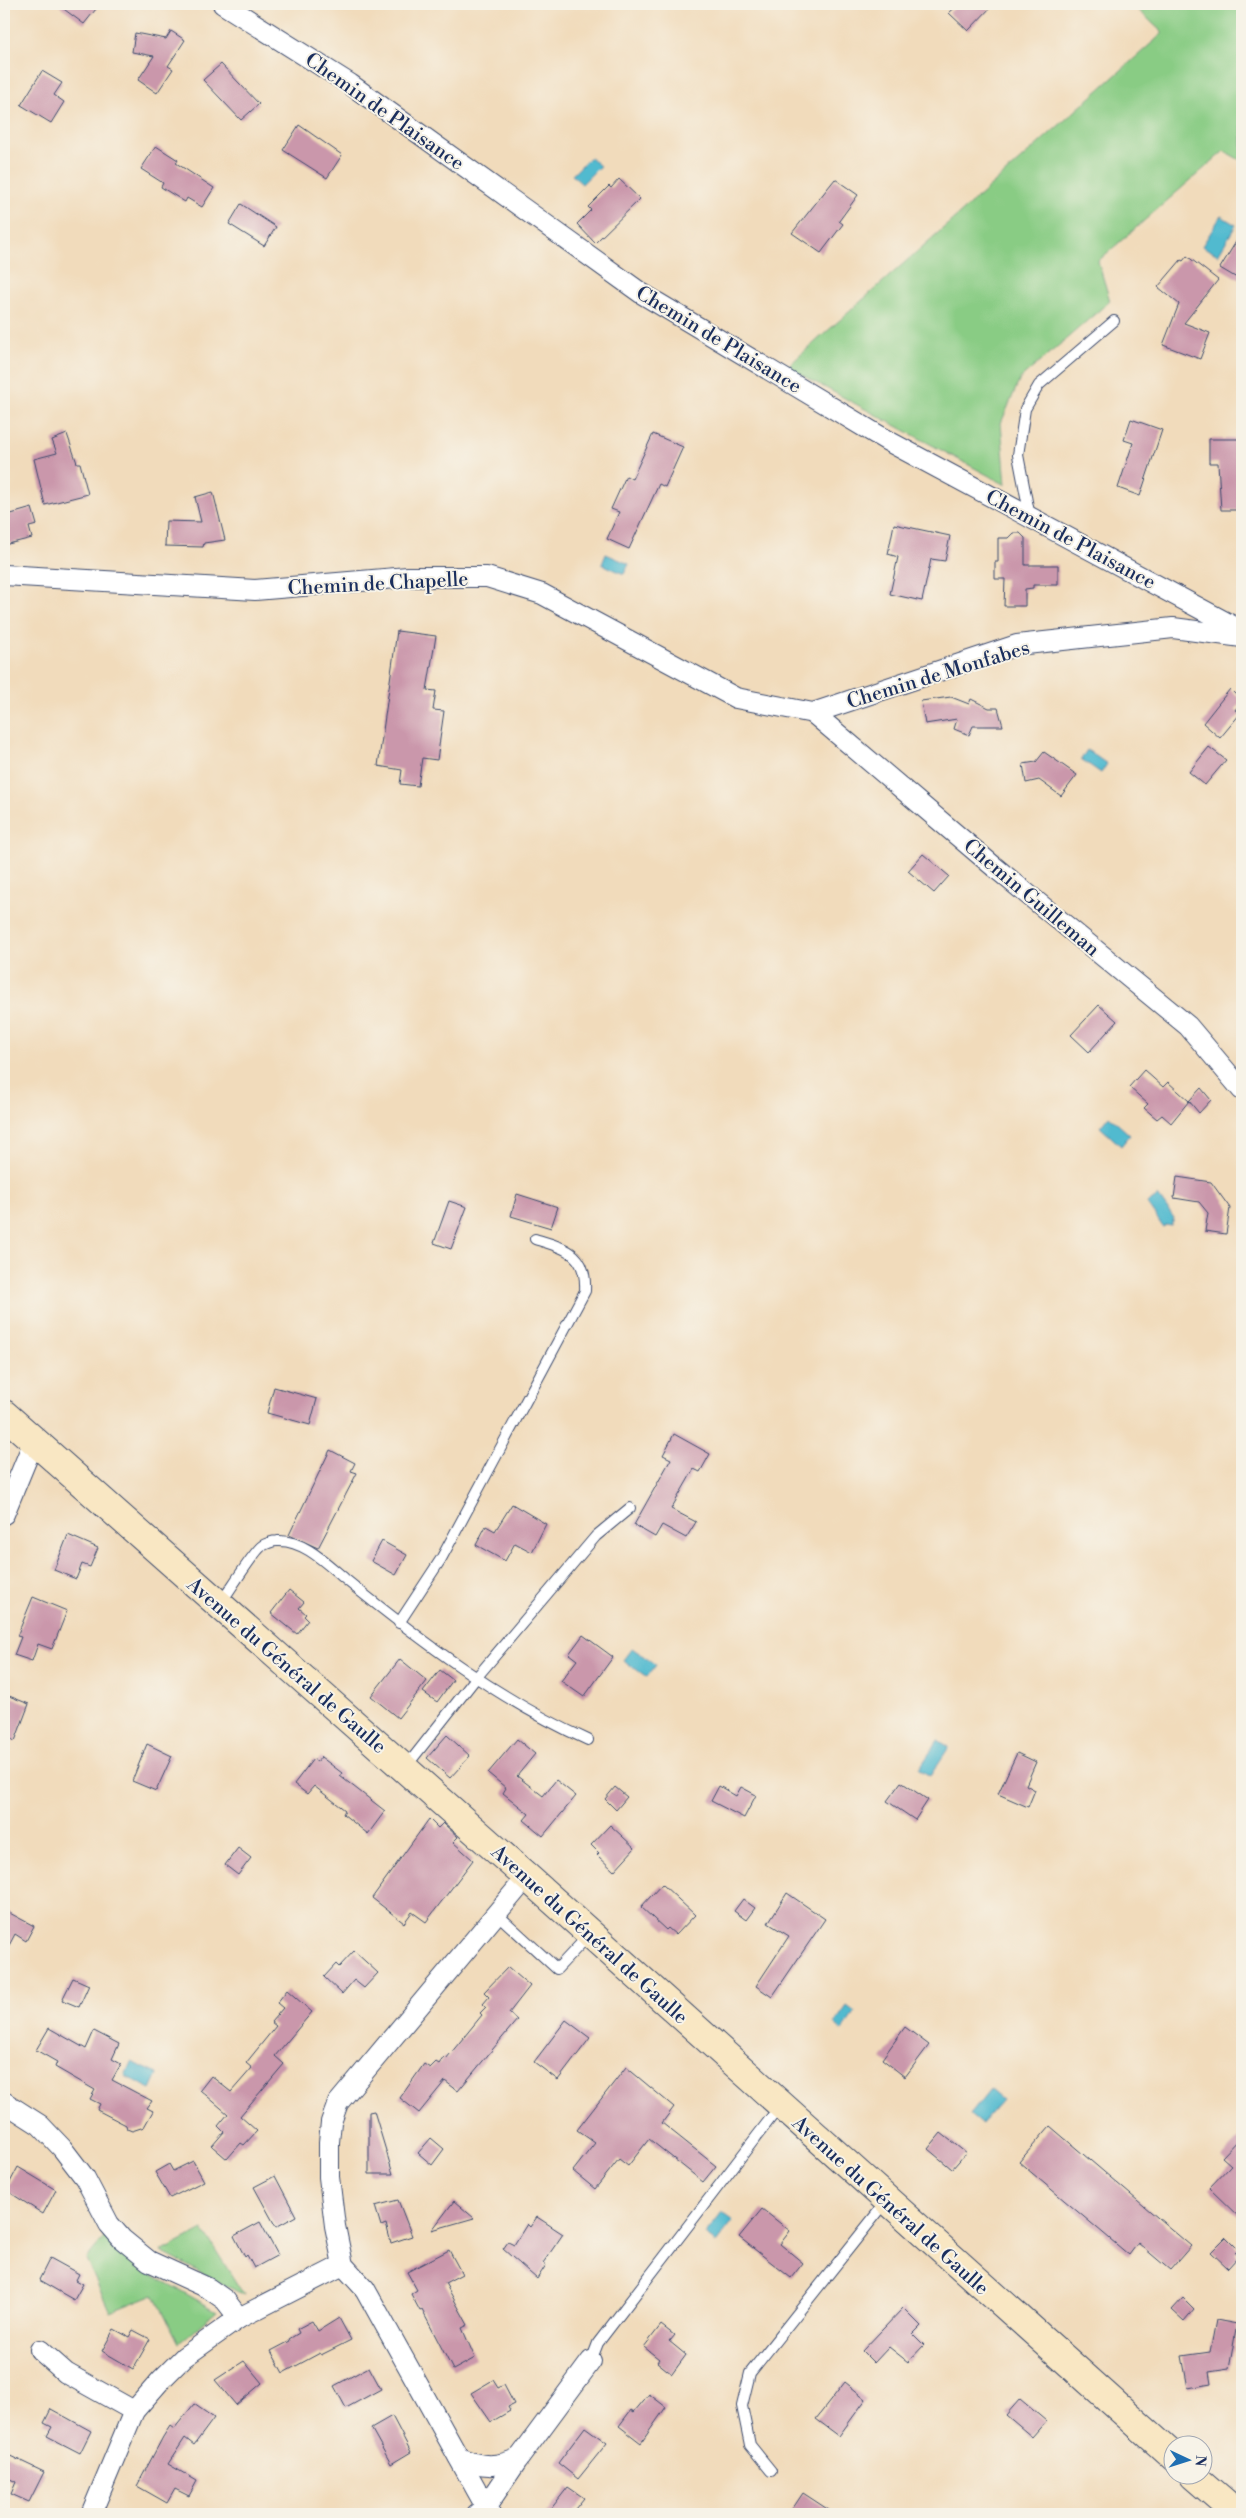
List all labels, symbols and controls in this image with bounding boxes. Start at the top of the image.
street label: Chemin de Plaisance [300,48,469,177]
street label: Chemin de Plaisance [631,281,806,400]
street label: Chemin de Plaisance [981,485,1160,596]
street label: Chemin de Chapelle [287,567,469,602]
street label: Chemin de Monfabes [844,636,1033,715]
street label: Chemin Guilleman [958,834,1104,962]
street label: Avenue du Général de Gaulle [180,1572,391,1760]
street label: Avenue du Général de Gaulle [485,1839,693,2030]
street label: Avenue du Général de Gaulle [786,2110,994,2301]
north arrow [1164,2436,1214,2486]
text: N [1191,2455,1209,2467]

